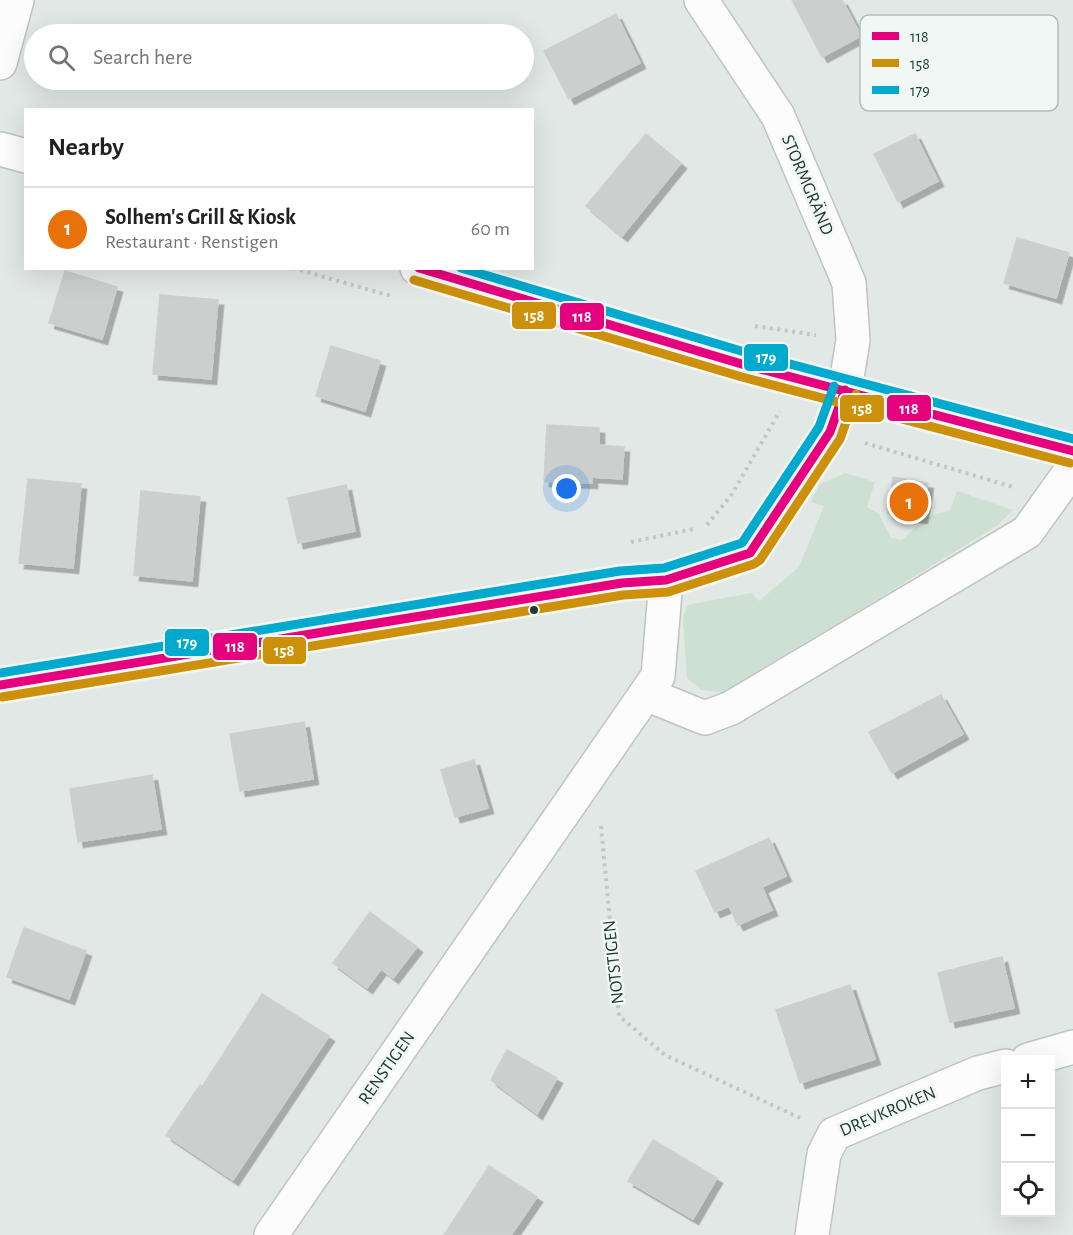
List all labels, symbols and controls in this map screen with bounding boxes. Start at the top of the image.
legend [860,15,1058,111]
search box [24,24,534,90]
text: 118 [910,29,929,45]
icon: search [45,41,78,74]
text: Search here [93,46,192,68]
text: 158 [910,56,930,72]
text: 179 [910,83,930,99]
street label: STORMGRÄND [778,131,838,238]
text: Nearby [48,134,124,160]
text: Solhem's Grill & Kiosk [105,206,296,228]
text: 1 [64,219,71,239]
text: 60 m [471,219,510,239]
text: Restaurant · Renstigen [105,232,279,252]
line badge: 158 [511,301,557,330]
line badge: 118 [559,302,605,331]
text: 158 [524,308,544,324]
text: 118 [572,309,592,325]
line badge: 179 [743,343,789,372]
text: 179 [756,350,776,366]
line badge: 158 [839,394,885,423]
line badge: 118 [886,394,932,422]
text: 158 [852,401,872,417]
text: 118 [899,401,919,417]
your location [552,474,581,503]
pin: 1 [890,480,928,524]
unlabelled marker [528,604,540,616]
line badge: 179 [164,628,210,657]
line badge: 118 [212,632,258,661]
text: 179 [177,635,197,651]
line badge: 158 [262,636,307,665]
text: 118 [225,639,245,655]
text: 158 [274,643,294,659]
street label: NOTSTIGEN [601,919,627,1005]
street label: RENSTIGEN [355,1028,419,1108]
map controls [1001,1055,1055,1217]
button: + [1001,1055,1055,1109]
street label: DREVKROKEN [837,1084,939,1140]
button: − [1001,1109,1055,1163]
button: locate [1001,1163,1055,1217]

